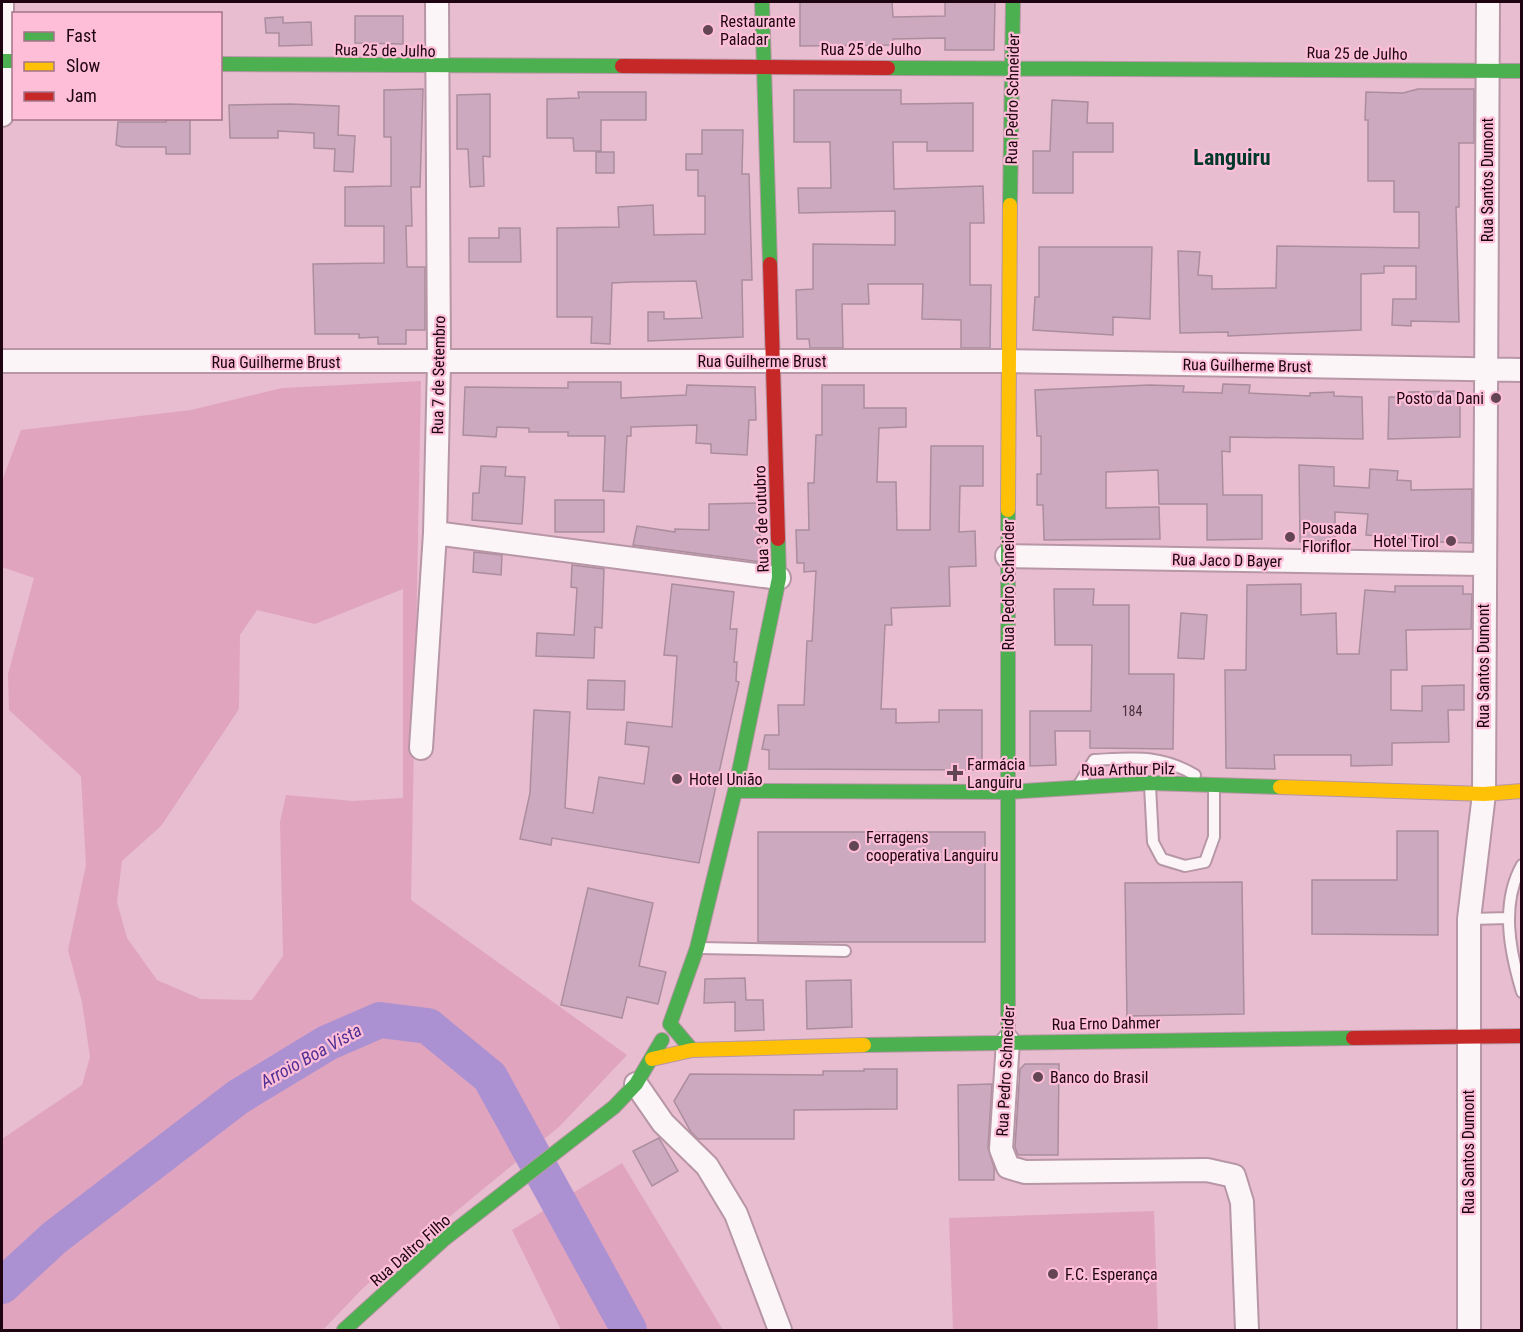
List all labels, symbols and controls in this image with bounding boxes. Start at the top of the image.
legend [12,12,222,120]
place label: Restaurante Paladar [720,12,796,49]
marker: Restaurante Paladar [701,23,715,37]
text: Fast [66,25,97,46]
street label: Rua Pedro Schneider [1002,33,1023,165]
street label: Rua 25 de Julho [334,40,436,61]
street label: Rua 25 de Julho [820,40,922,59]
street label: Rua 25 de Julho [1306,43,1408,64]
text: Slow [66,55,101,76]
text: Jam [66,85,97,106]
street label: Rua Santos Dumont [1478,118,1497,242]
district label: Languiru [1193,145,1271,170]
street label: Rua 7 de Setembro [428,315,449,435]
street label: Rua Guilherme Brust [698,352,827,371]
street label: Rua Guilherme Brust [212,353,341,372]
street label: Rua Guilherme Brust [1182,355,1312,376]
place label: Posto da Dani [1396,389,1484,408]
marker: Posto da Dani [1489,391,1503,405]
street label: Rua 3 de outubro [750,465,773,573]
street label: Rua Pedro Schneider [999,519,1018,650]
place label: Pousada Floriflor [1302,519,1357,556]
marker: Pousada Floriflor [1283,530,1297,544]
place label: Hotel Tirol [1373,532,1439,551]
marker: Hotel Tirol [1444,534,1458,548]
street label: Rua Jaco D Bayer [1172,550,1282,571]
street label: Rua Santos Dumont [1474,604,1493,728]
house number: 184 [1122,703,1142,719]
place label: Farmácia Languiru [967,755,1025,792]
street label: Rua Arthur Pilz [1081,759,1175,780]
marker: Farmácia Languiru [948,766,962,780]
place label: Hotel União [689,770,763,789]
marker: Hotel União [670,772,684,786]
place label: Ferragens cooperativa Languiru [866,828,998,865]
marker: Ferragens cooperativa Languiru [847,839,861,853]
street label: Rua Pedro Schneider [993,1005,1018,1137]
street label: Rua Erno Dahmer [1051,1013,1161,1034]
water label: Arroio Boa Vista [256,1019,365,1092]
place label: Banco do Brasil [1050,1068,1148,1087]
marker: Banco do Brasil [1031,1070,1045,1084]
street label: Rua Santos Dumont [1459,1090,1478,1214]
street label: Rua Daltro Filho [366,1210,454,1290]
place label: F.C. Esperança [1065,1265,1158,1284]
marker: F.C. Esperança [1046,1267,1060,1281]

